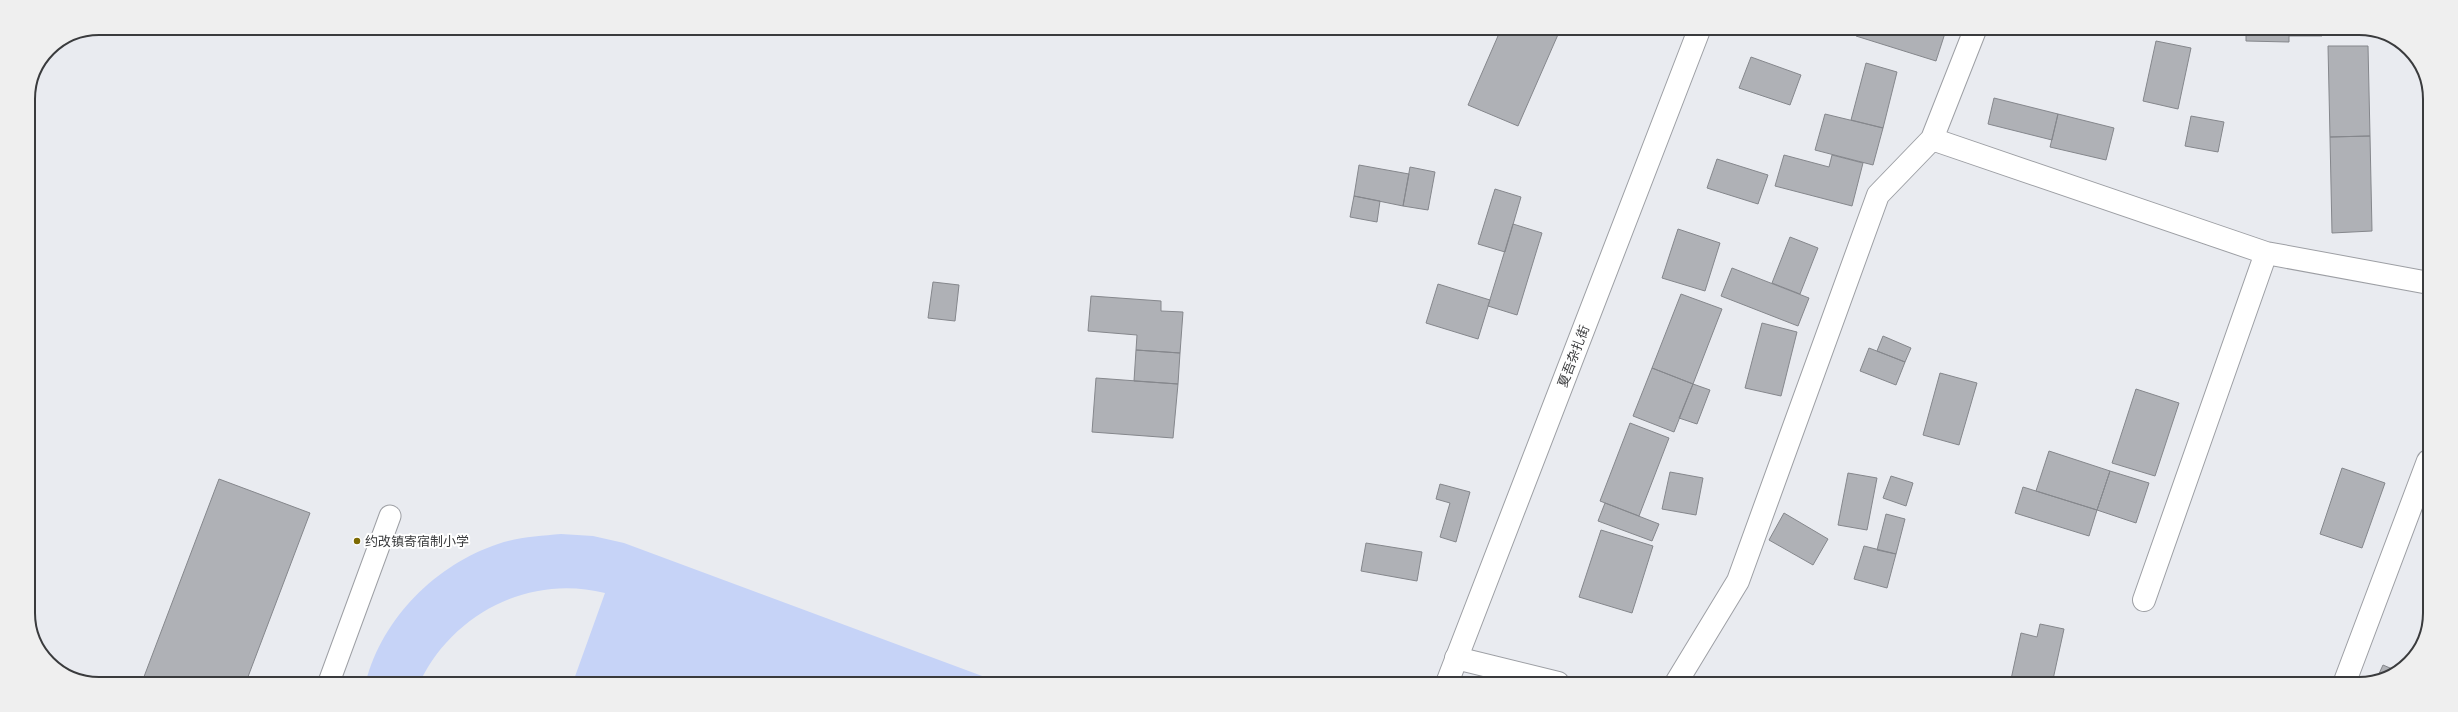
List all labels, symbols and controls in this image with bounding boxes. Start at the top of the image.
street label: 夏吾杂扎街 [1554,323,1594,390]
place label: 约改镇寄宿制小学 [365,533,469,551]
marker: 约改镇寄宿制小学 [352,536,362,546]

